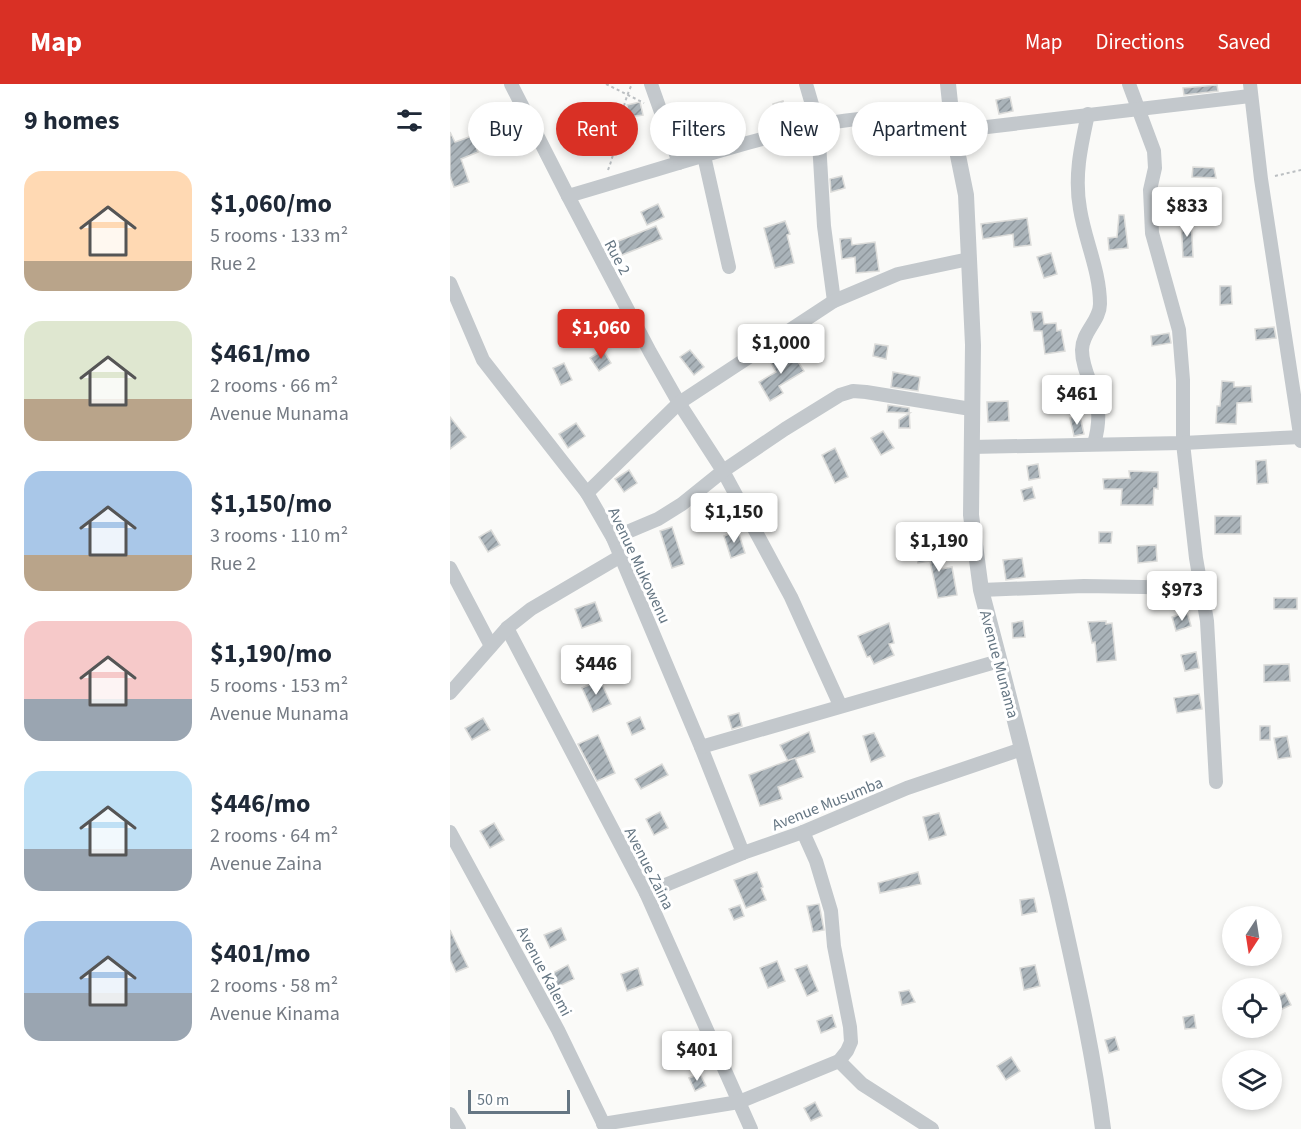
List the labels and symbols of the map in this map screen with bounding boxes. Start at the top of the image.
pin: $833 [1151,187,1223,238]
street label: Rue 2 [599,236,636,279]
pin: $1,060 [552,309,650,360]
pin: $1,000 [732,324,830,375]
pin: $461 [1041,375,1113,426]
pin: $1,150 [685,493,783,544]
street label: Avenue Mukowenu [603,504,676,627]
pin: $1,190 [890,522,988,573]
pin: $973 [1146,571,1218,622]
street label: Avenue Munama [974,608,1024,721]
pin: $446 [560,645,632,696]
street label: Avenue Musumba [768,772,886,836]
street label: Avenue Zaina [619,823,679,913]
north arrow [1222,906,1282,966]
street label: Avenue Kalemi [511,923,577,1020]
pin: $401 [661,1031,733,1082]
scale bar [468,1087,570,1114]

